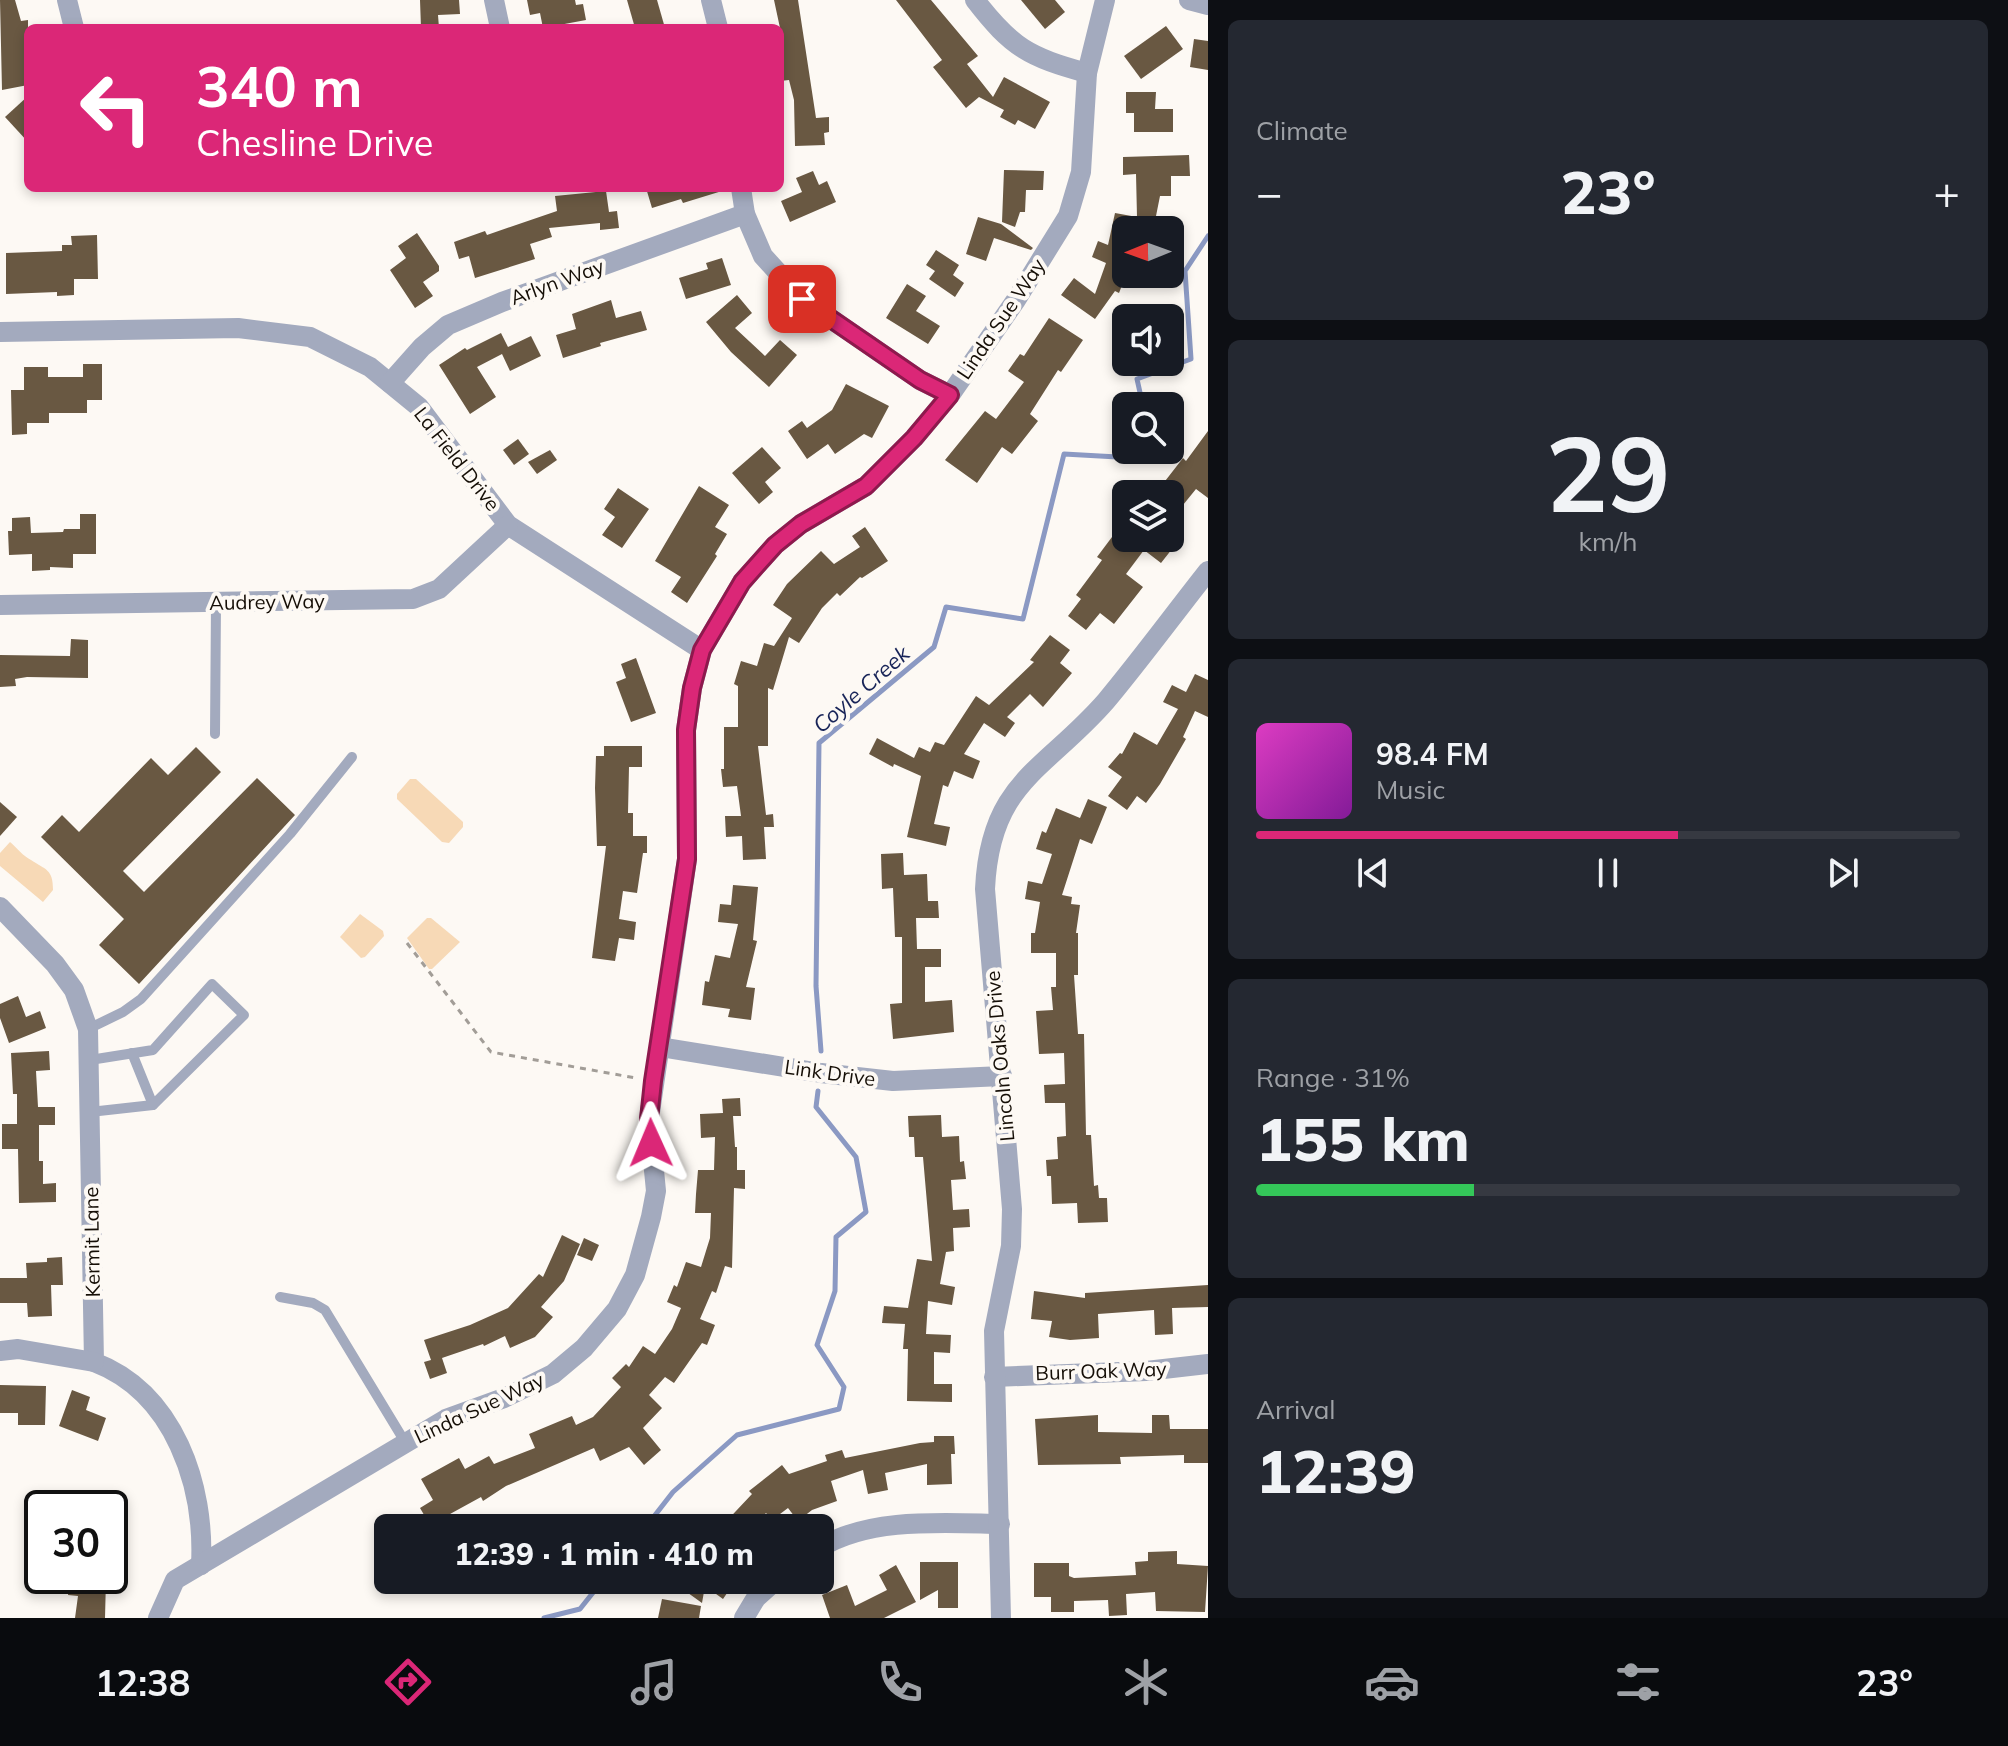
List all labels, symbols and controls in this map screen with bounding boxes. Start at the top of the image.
text: 340 m [196,51,363,121]
icon: left [64,56,168,160]
text: Climate [1256,114,1348,147]
text: Chesline Drive [196,120,433,165]
text: 23° [1560,154,1656,229]
text: − [1256,165,1282,220]
text: + [1934,165,1960,220]
north arrow [1112,216,1184,288]
map controls [1112,216,1184,552]
street label: Arlyn Way [507,253,607,310]
street label: Linda Sue Way [951,253,1050,384]
pin [768,265,836,333]
icon: arrive [780,277,824,321]
button: sound [1112,304,1184,376]
button: search [1112,392,1184,464]
street label: La Field Drive [409,402,506,516]
text: 29 [1546,407,1670,538]
button: layers [1112,480,1184,552]
text: km/h [1579,525,1637,558]
street label: Audrey Way [209,588,325,615]
water label: Coyle Creek [807,639,916,739]
text: 98.4 FM [1376,735,1489,773]
text: Music [1376,773,1445,806]
icon: previous [1351,851,1395,895]
icon: pause [1586,851,1630,895]
icon: next [1821,851,1865,895]
street label: Lincoln Oaks Drive [980,970,1019,1142]
street label: Link Drive [783,1054,877,1091]
text: Range · 31% [1256,1061,1410,1094]
position arrow [609,1101,693,1185]
text: 155 km [1256,1101,1470,1176]
street label: Kermit Lane [78,1186,105,1298]
street label: Burr Oak Way [1035,1356,1167,1385]
street label: Linda Sue Way [410,1366,548,1449]
text: Arrival [1256,1393,1336,1426]
text: 12:39 [1256,1433,1416,1508]
speed limit sign: 30 [24,1490,128,1594]
text: 12:39 · 1 min · 410 m [454,1535,754,1573]
icon: directions [380,1654,436,1710]
icon: music [626,1654,682,1710]
icon: phone [872,1654,928,1710]
icon: climate [1118,1654,1174,1710]
icon: car [1364,1654,1420,1710]
icon: filters [1610,1654,1666,1710]
text: 12:38 [95,1660,190,1705]
text: 23° [1856,1660,1913,1705]

